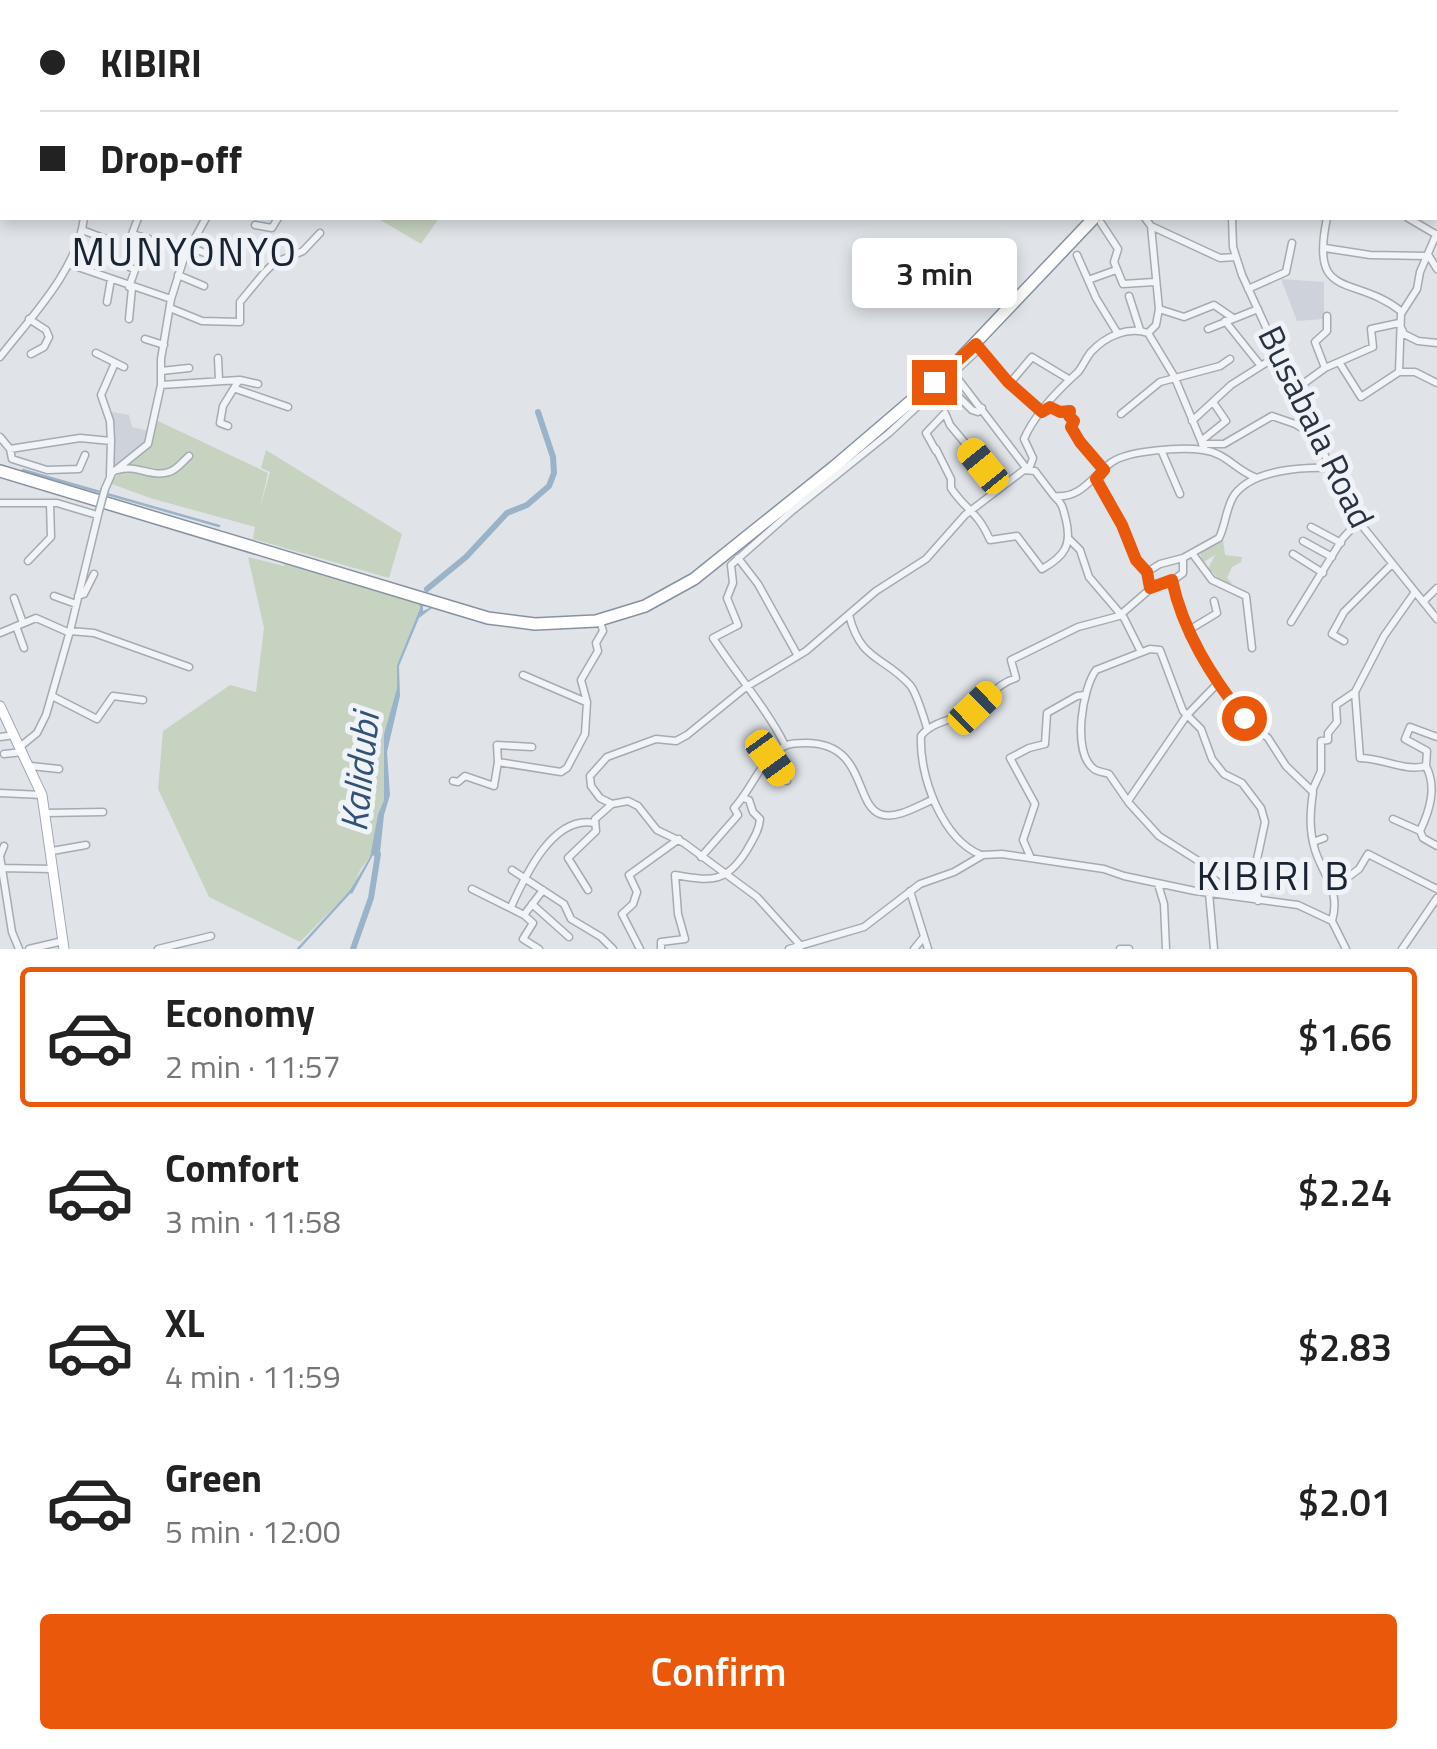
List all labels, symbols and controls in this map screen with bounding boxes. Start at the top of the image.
text: KIBIRI [100,34,202,92]
text: Drop-off [100,130,242,188]
district label: MUNYONYO [72,221,298,282]
callout: 3 min [852,237,1016,307]
text: 3 min [896,249,973,297]
street label: Busabala Road [1245,316,1389,537]
route end [912,360,957,405]
car [952,433,1014,499]
car [943,676,1007,740]
route start [1222,696,1267,741]
water label: Kalidubi [324,706,394,834]
car [740,725,800,791]
district label: KIBIRI B [1197,845,1352,906]
text: Economy [165,984,315,1042]
icon: car [45,992,135,1082]
text: $1.66 [1298,1008,1392,1066]
text: 2 min · 11:57 [165,1042,341,1090]
text: Comfort [165,1139,299,1197]
icon: car [45,1147,135,1237]
text: $2.24 [1298,1163,1392,1221]
text: 3 min · 11:58 [165,1197,341,1245]
text: XL [165,1294,205,1352]
icon: car [45,1302,135,1392]
text: $2.83 [1298,1318,1392,1376]
text: 4 min · 11:59 [165,1352,341,1400]
text: Green [165,1449,262,1507]
icon: car [45,1457,135,1547]
text: $2.01 [1298,1473,1392,1531]
text: 5 min · 12:00 [165,1507,341,1555]
button: Confirm [40,1614,1397,1729]

